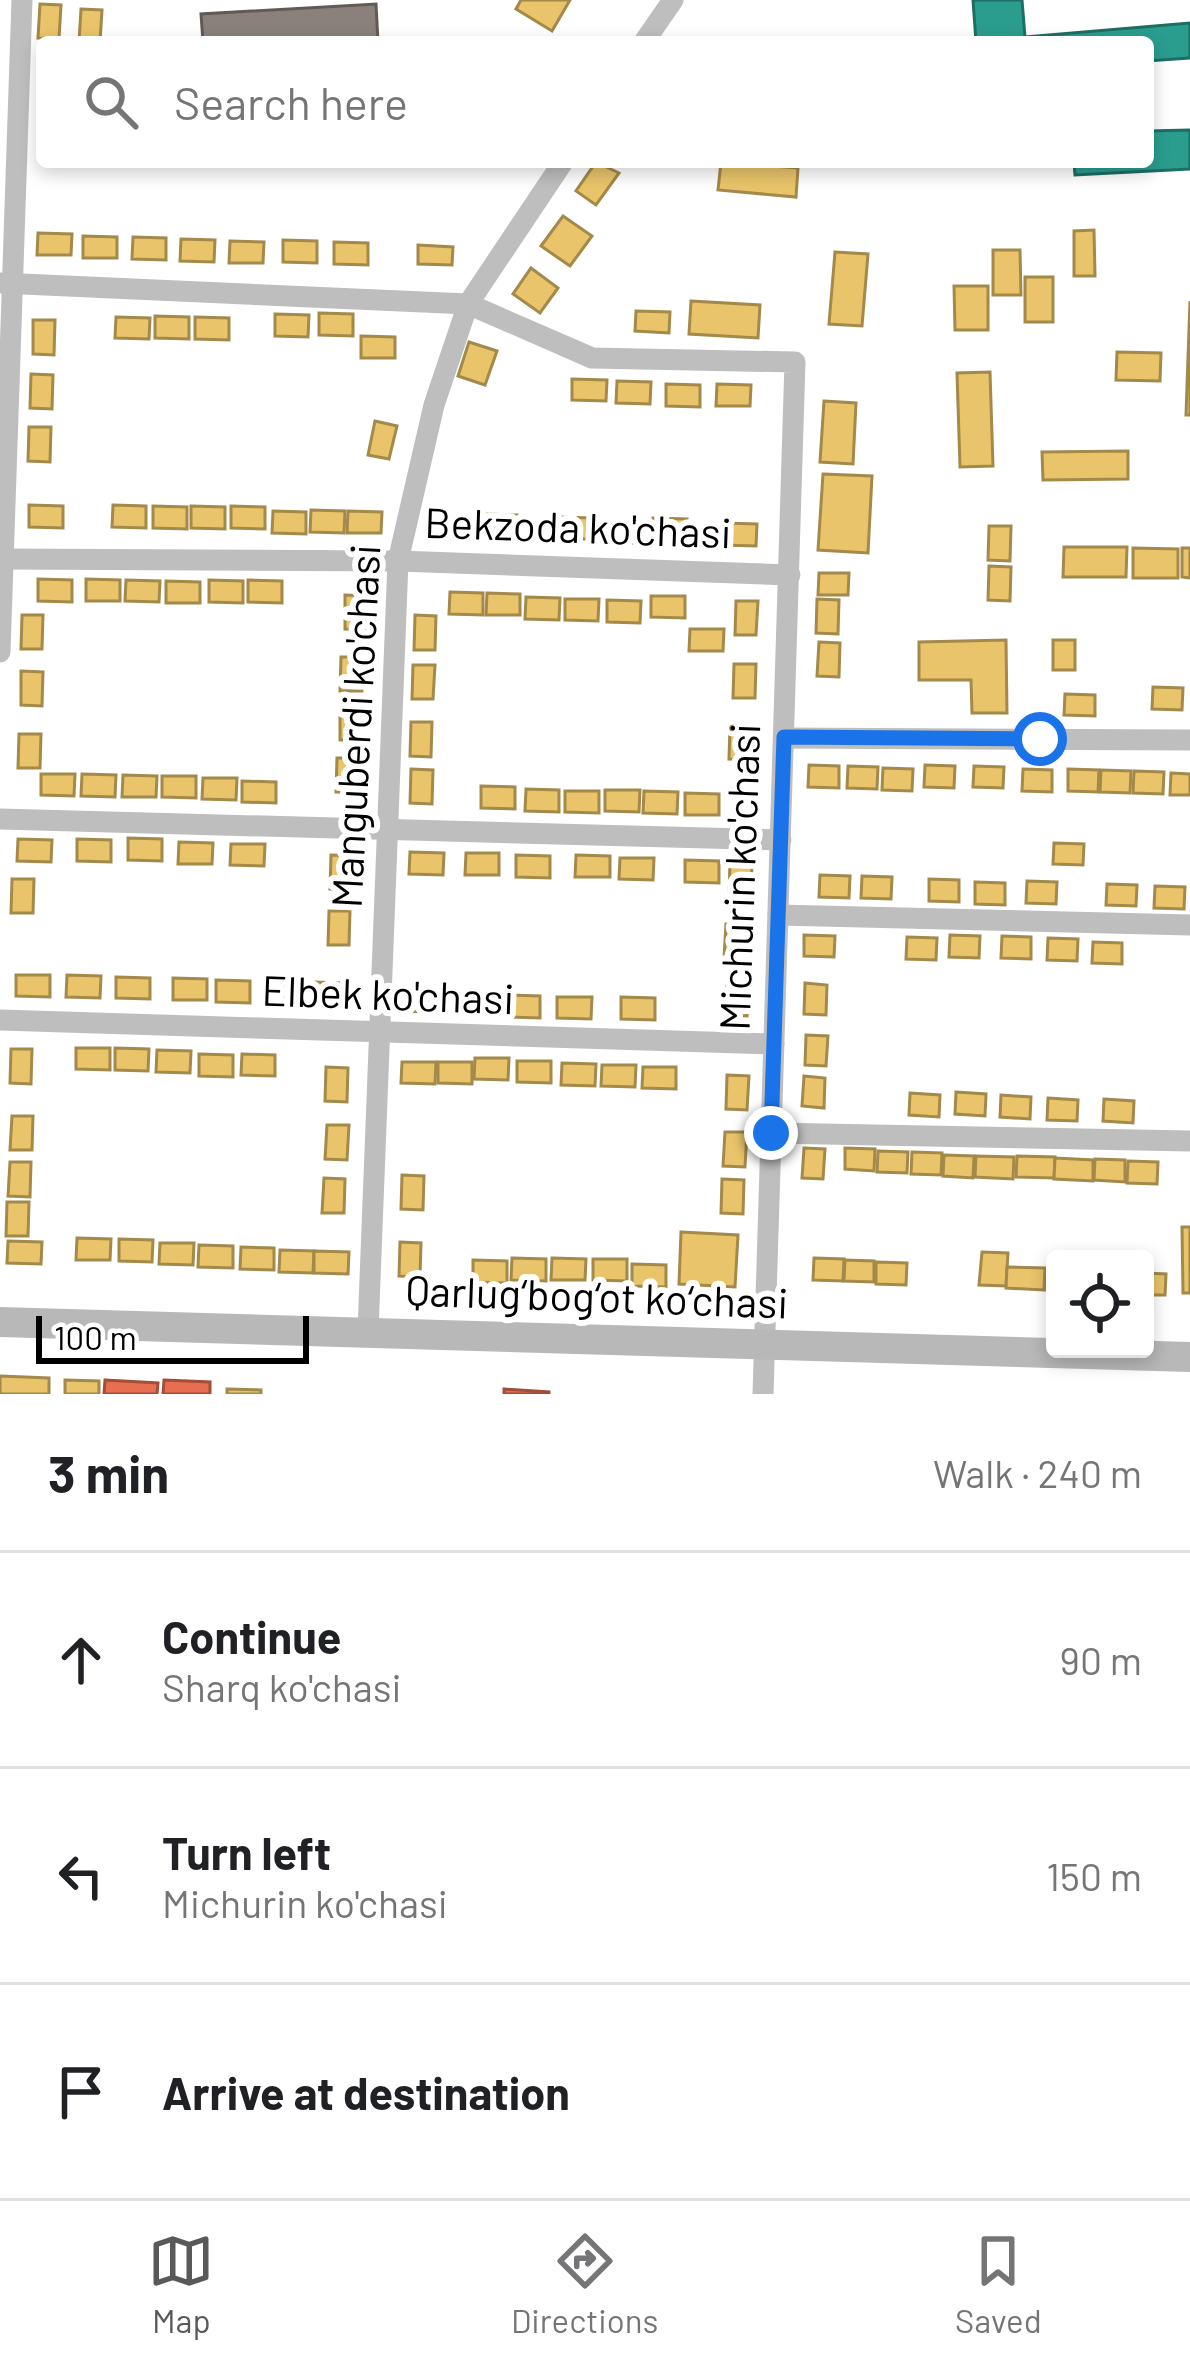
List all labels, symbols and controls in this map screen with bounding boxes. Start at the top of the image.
search box [36,36,1154,168]
icon: search [78,69,144,135]
text: Search here [174,75,408,129]
street label: Bekzoda ko'chasi [424,496,732,556]
street label: Manguberdi ko'chasi [320,543,389,909]
route start [1013,712,1067,766]
street label: Michurin ko'chasi [708,722,768,1032]
street label: Elbek ko'chasi [261,964,515,1022]
route end [744,1106,798,1160]
map controls [1046,1250,1154,1358]
button: locate [1046,1250,1154,1358]
street label: Qarlug‘bog‘ot ko‘chasi [405,1263,789,1328]
scale bar [36,1310,309,1363]
text: 100 m [54,1317,137,1357]
text: 3 min [48,1442,169,1503]
text: Walk · 240 m [933,1449,1142,1496]
text: Continue [162,1609,341,1663]
icon: ahead [48,1627,114,1693]
text: 90 m [1060,1636,1142,1683]
text: Sharq ko'chasi [162,1663,402,1710]
text: Turn left [162,1825,331,1879]
icon: left [48,1843,114,1909]
text: 150 m [1046,1852,1142,1899]
text: Michurin ko'chasi [162,1879,448,1926]
icon: arrive [48,2059,114,2125]
text: Arrive at destination [162,2065,570,2119]
tab: Map [148,2228,214,2340]
tab: Directions [511,2228,658,2340]
tab: Saved [955,2228,1042,2340]

